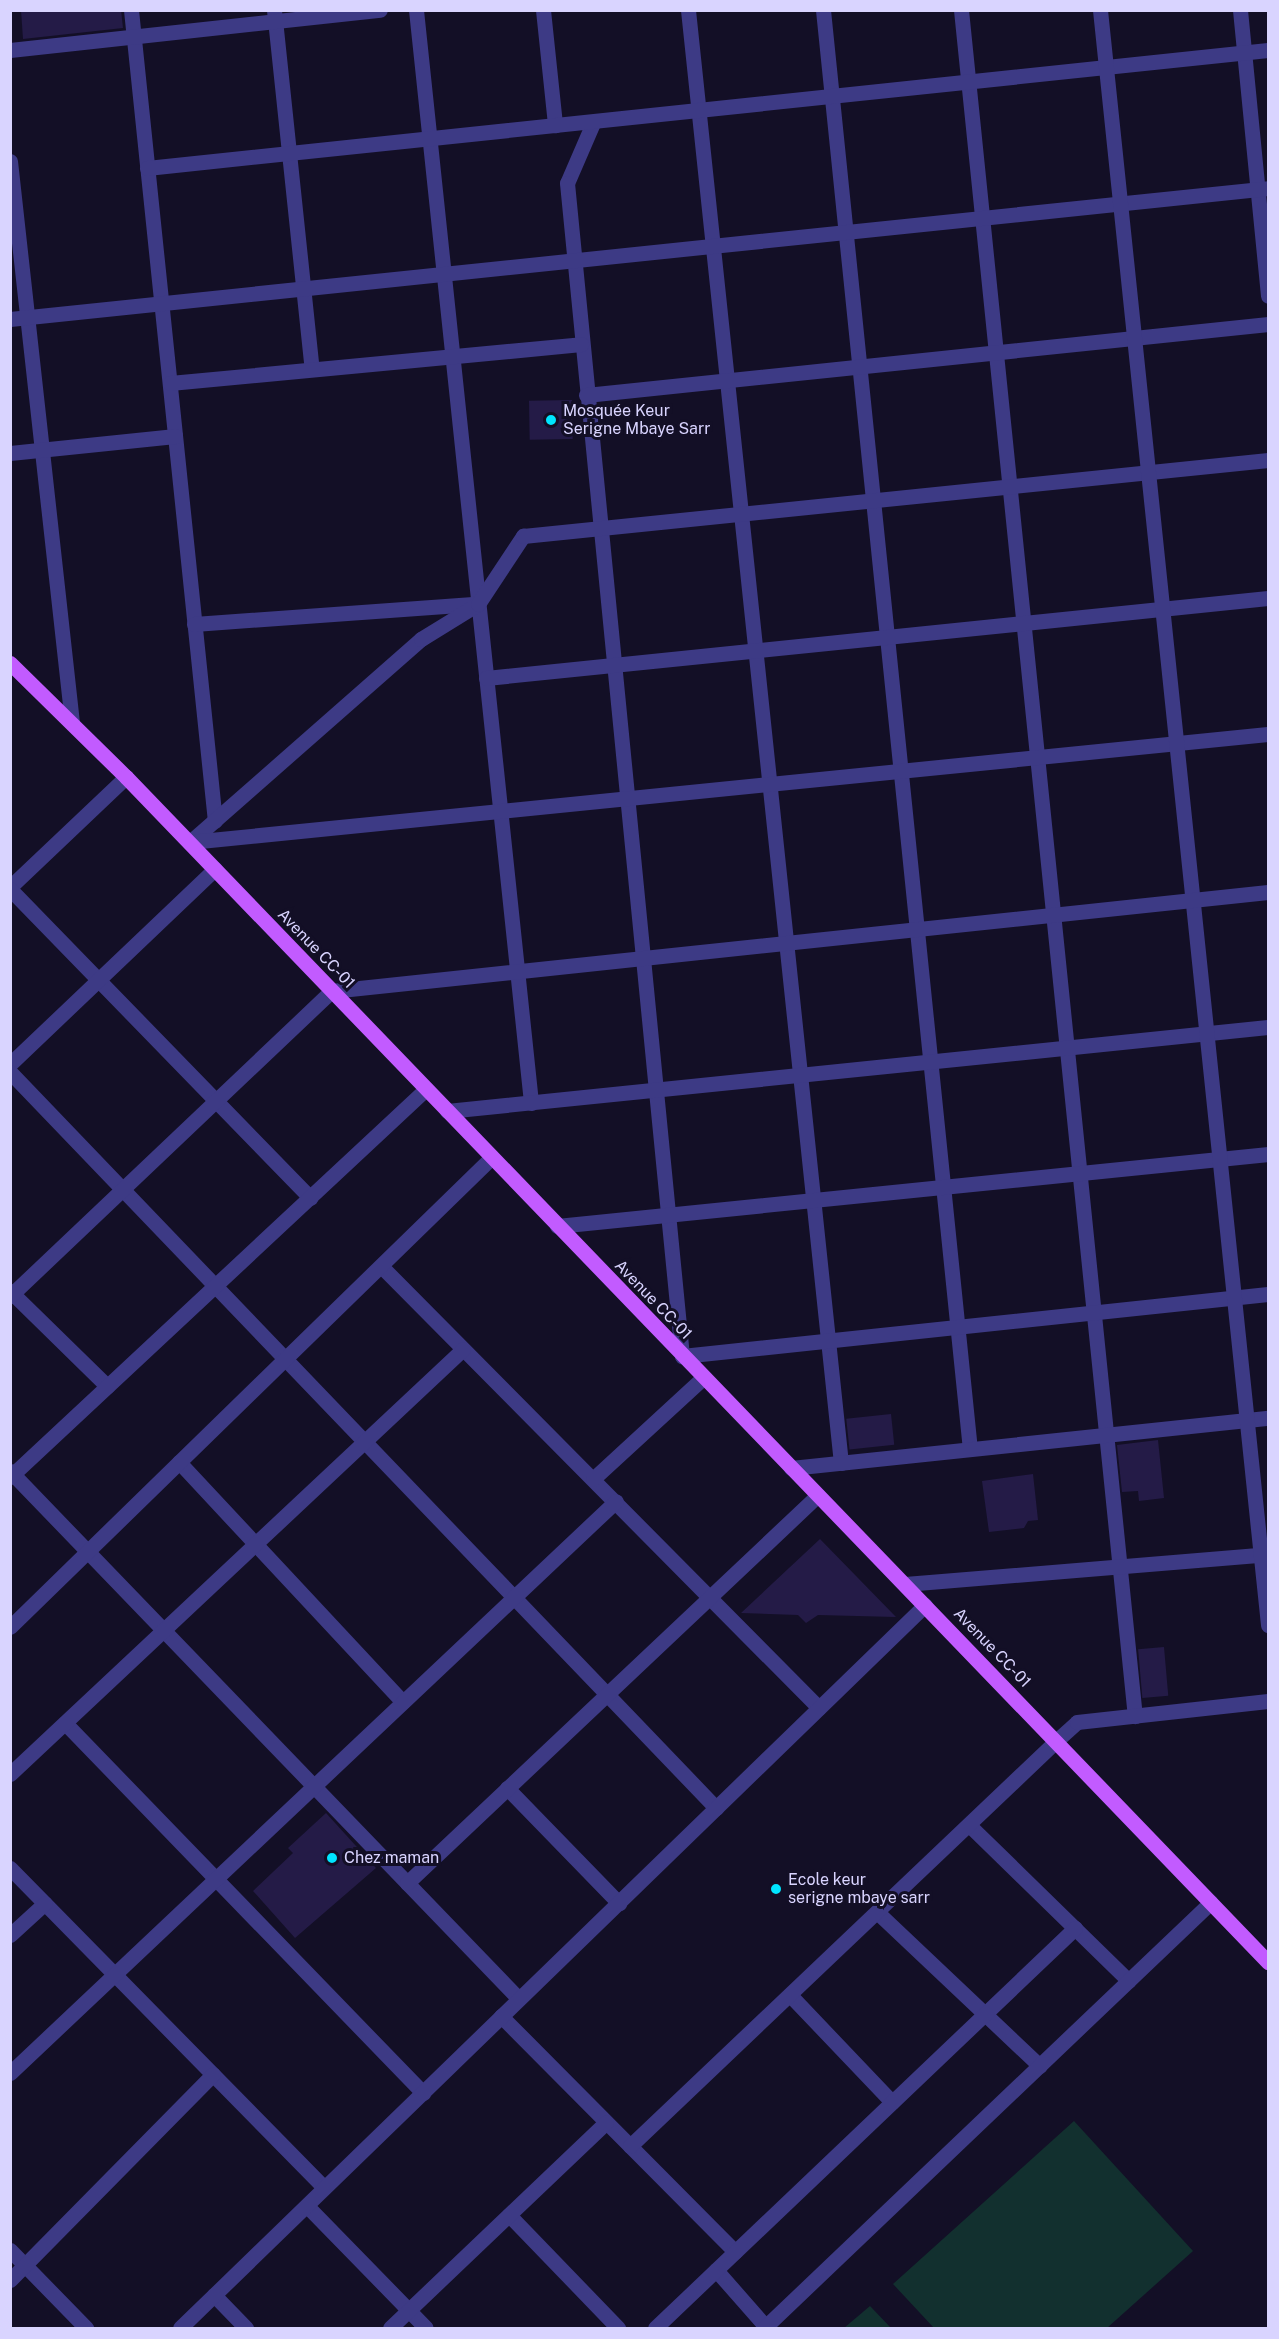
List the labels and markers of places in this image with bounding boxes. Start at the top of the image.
place label: Mosquée Keur Serigne Mbaye Sarr [563,401,711,439]
marker: Mosquée Keur Serigne Mbaye Sarr [544,413,558,427]
place label: Chez maman [344,1848,439,1868]
marker: Chez maman [325,1851,339,1865]
place label: Ecole keur serigne mbaye sarr [788,1870,930,1908]
marker: Ecole keur serigne mbaye sarr [769,1882,783,1896]

